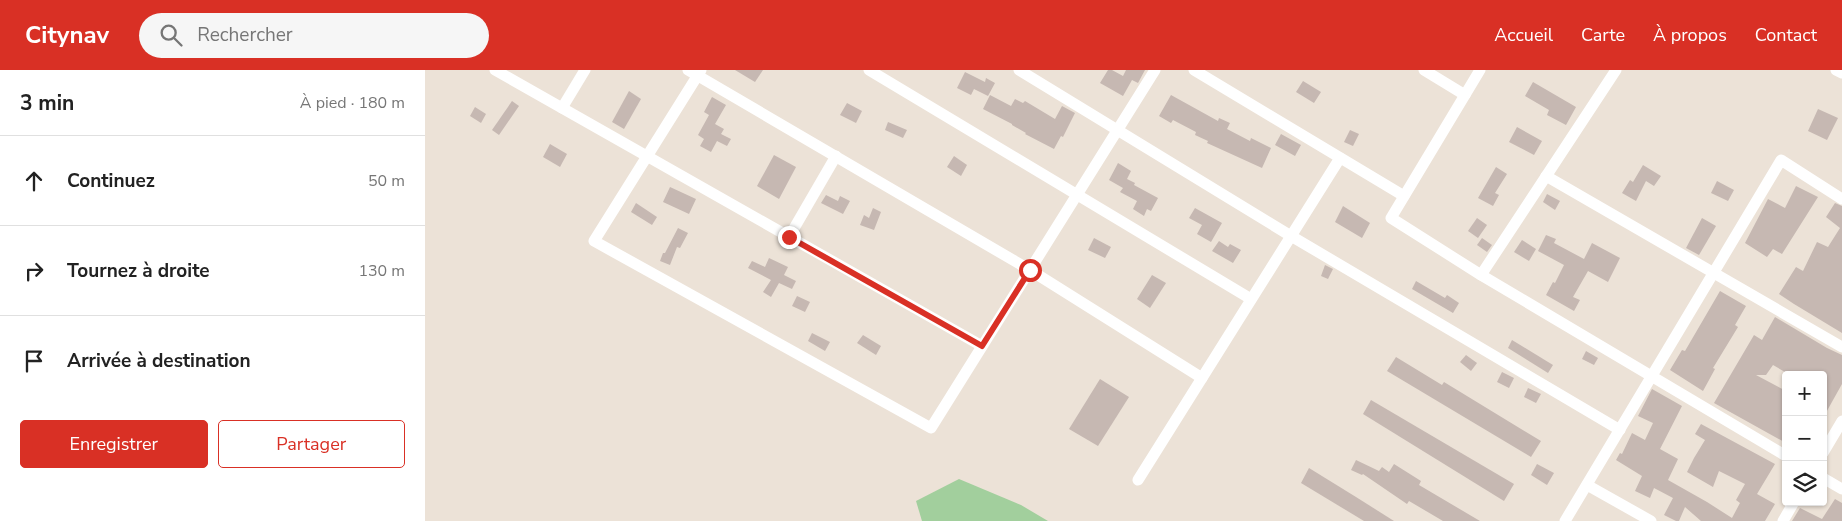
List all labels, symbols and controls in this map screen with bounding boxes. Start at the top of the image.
search box [139,13,489,58]
text: Citynav [25,19,109,51]
icon: search [157,21,185,49]
text: Rechercher [197,22,293,48]
text: Accueil [1494,23,1553,47]
text: Carte [1581,23,1625,47]
text: À propos [1653,23,1727,47]
text: Contact [1755,23,1817,47]
text: 3 min [20,89,74,117]
text: À pied · 180 m [300,92,405,114]
icon: ahead [20,167,48,195]
text: Continuez [67,168,155,194]
text: 50 m [368,170,405,192]
route end [778,226,801,249]
icon: right [20,257,48,285]
text: Tournez à droite [67,258,210,284]
route start [1019,259,1042,282]
text: 130 m [358,260,405,282]
icon: arrive [20,347,48,375]
text: Arrivée à destination [67,348,251,374]
map controls [1782,371,1827,506]
button: + [1782,371,1827,416]
button: − [1782,416,1827,461]
button: Enregistrer [20,420,208,468]
button: Partager [218,420,405,468]
button: layers [1782,461,1827,506]

